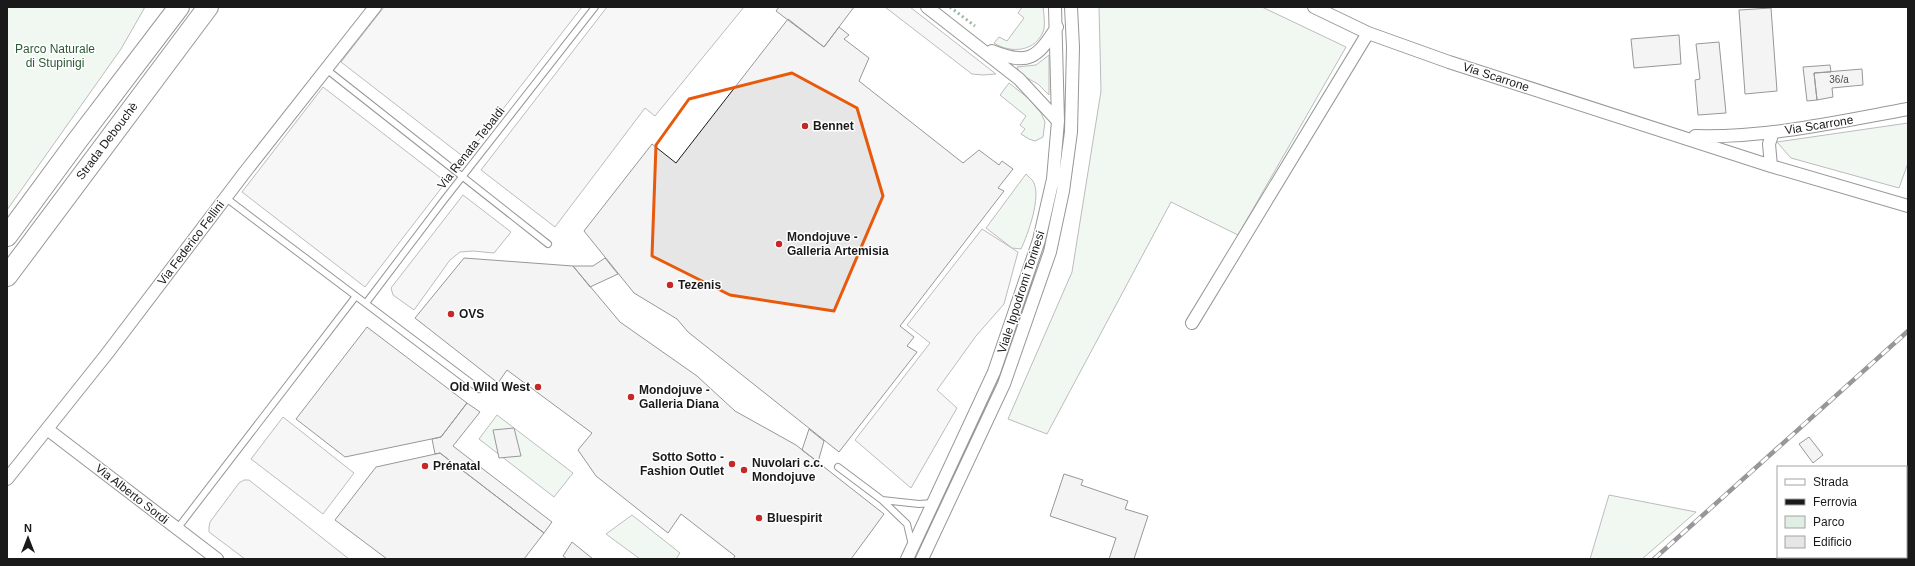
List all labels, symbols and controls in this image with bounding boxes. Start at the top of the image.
park label: Parco Naturale di Stupinigi [15,42,95,70]
street label: Via Scarrone [1461,60,1531,94]
house number: 36/a [1829,74,1849,85]
street label: Strada Debouchè [73,99,141,183]
street label: Via Renata Tebaldi [435,104,507,192]
street label: Via Scarrone [1784,113,1855,137]
place label: Bennet [813,119,854,133]
marker: Bennet [800,121,810,131]
street label: Via Federico Fellini [155,198,227,288]
street label: Viale Ippodromi Torinesi [995,229,1047,355]
place label: Mondojuve - Galleria Artemisia [787,230,889,258]
marker: Mondojuve - Galleria Artemisia [774,239,784,249]
place label: Tezenis [678,278,721,292]
marker: Tezenis [665,280,675,290]
place label: OVS [459,307,484,321]
marker: OVS [446,309,456,319]
place label: Old Wild West [450,380,530,394]
marker: Old Wild West [533,382,543,392]
place label: Mondojuve - Galleria Diana [639,383,719,411]
marker: Mondojuve - Galleria Diana [626,392,636,402]
place label: Sotto Sotto - Fashion Outlet [640,450,724,478]
place label: Nuvolari c.c. Mondojuve [752,456,823,484]
place label: Prénatal [433,459,480,473]
marker: Sotto Sotto - Fashion Outlet [727,459,737,469]
street label: Via Alberto Sordi [93,461,171,527]
marker: Prénatal [420,461,430,471]
marker: Nuvolari c.c. Mondojuve [739,465,749,475]
legend [1777,466,1907,558]
text: Strada [1813,475,1849,489]
text: Ferrovia [1813,495,1857,509]
place label: Bluespirit [767,511,822,525]
marker: Bluespirit [754,513,764,523]
text: Parco [1813,515,1845,529]
north arrow [8,518,48,558]
text: N [24,522,32,534]
text: Edificio [1813,535,1852,549]

